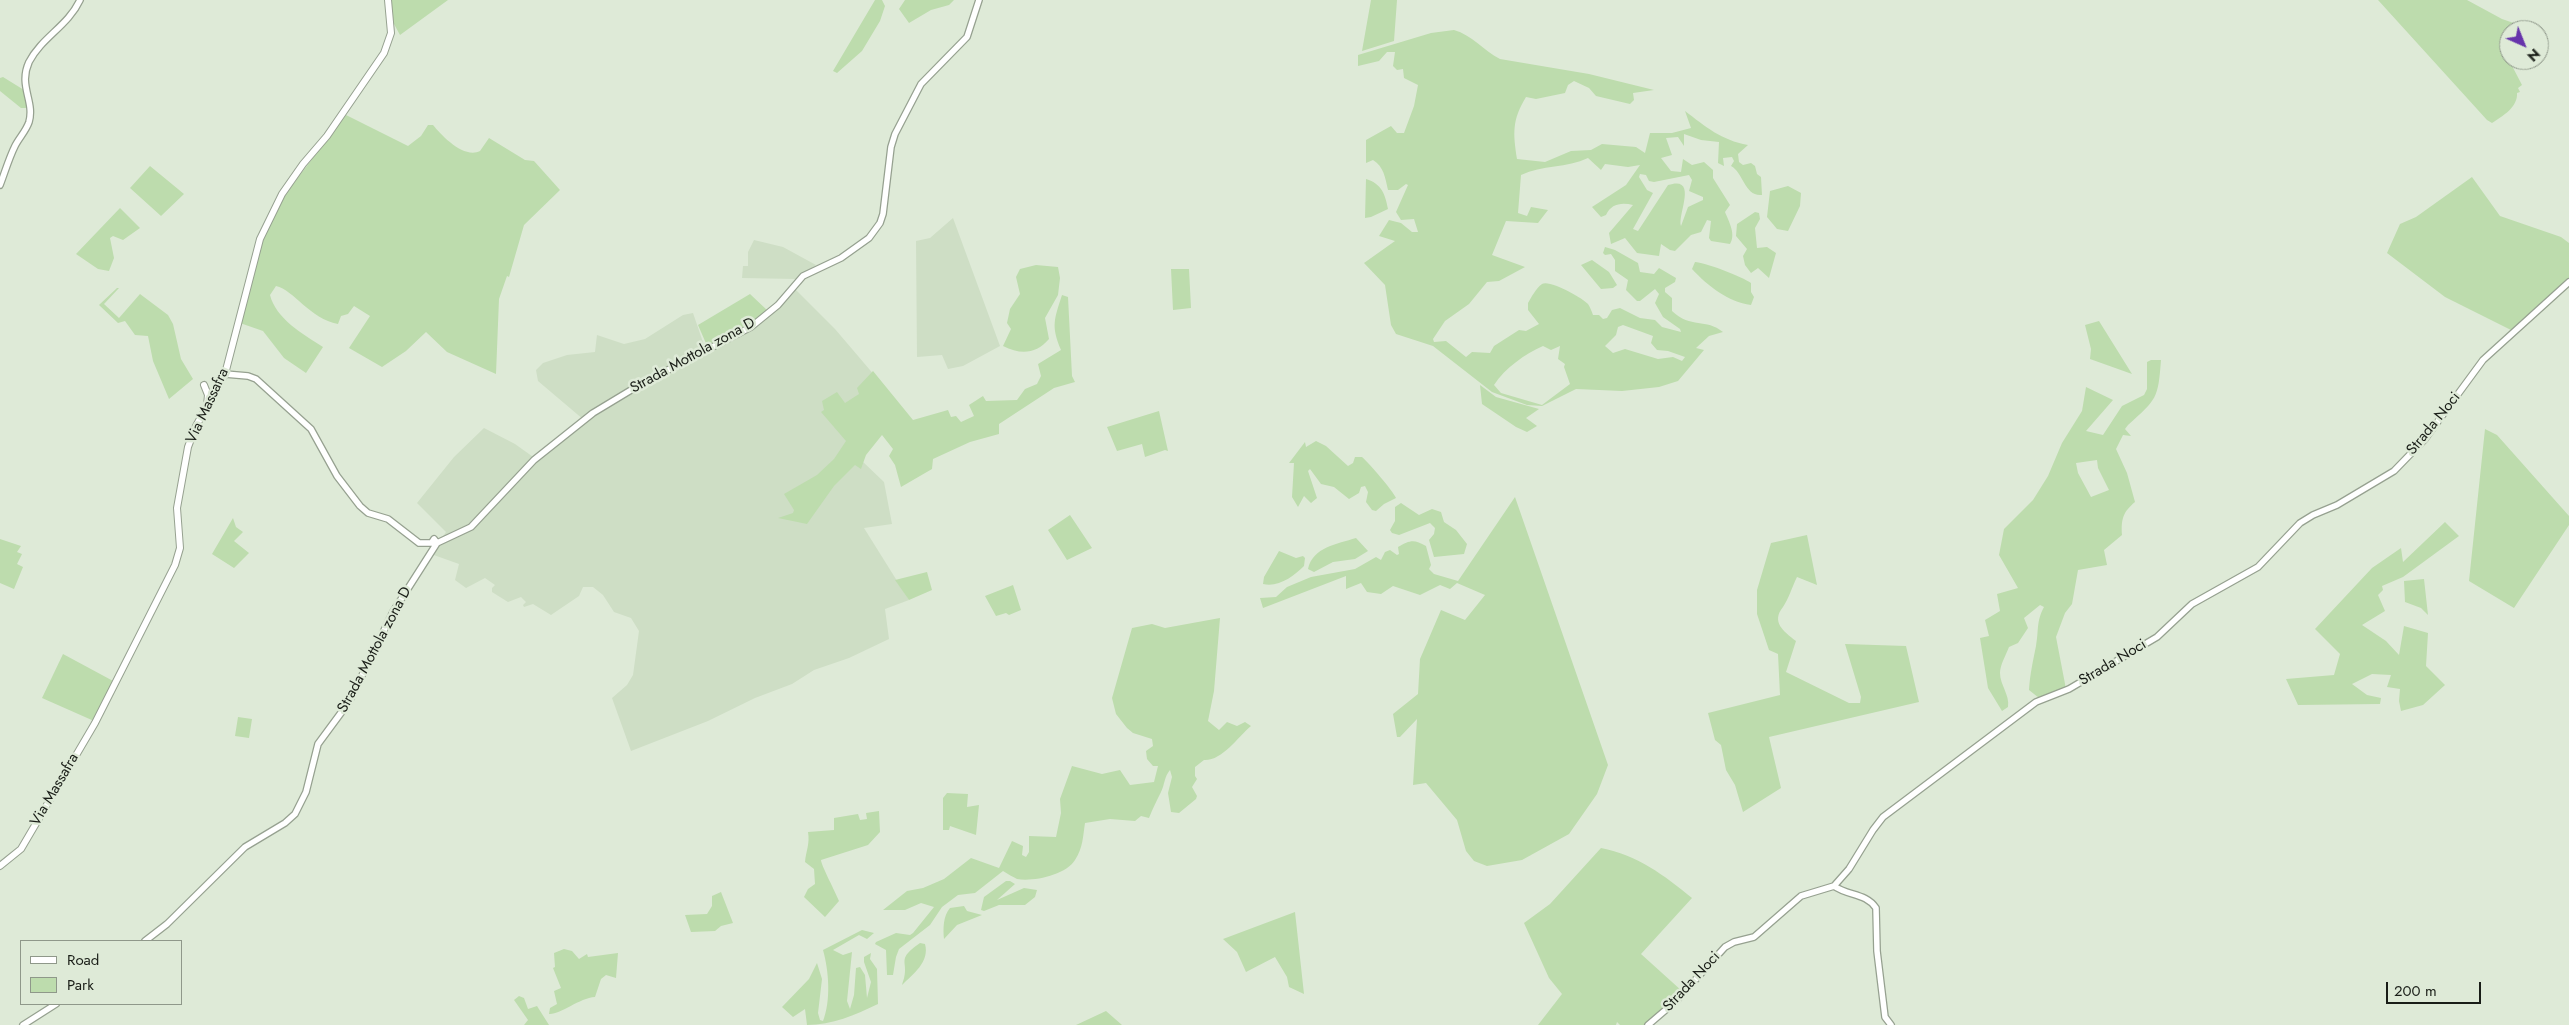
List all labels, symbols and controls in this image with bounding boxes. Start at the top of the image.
north arrow [2499,20,2549,70]
text: N [2523,44,2545,66]
street label: Strada Mottola zona D [627,314,759,398]
street label: Via Massafra [183,366,233,446]
street label: Strada Noci [2403,389,2465,459]
street label: Strada Mottola zona D [334,584,416,716]
street label: Strada Noci [2076,636,2150,690]
street label: Via Massafra [27,750,83,830]
legend [20,940,182,1005]
street label: Strada Noci [1660,948,1724,1016]
text: Road [67,949,99,971]
scale bar [2389,972,2484,1004]
text: Park [67,974,94,996]
text: 200 m [2394,980,2437,1002]

